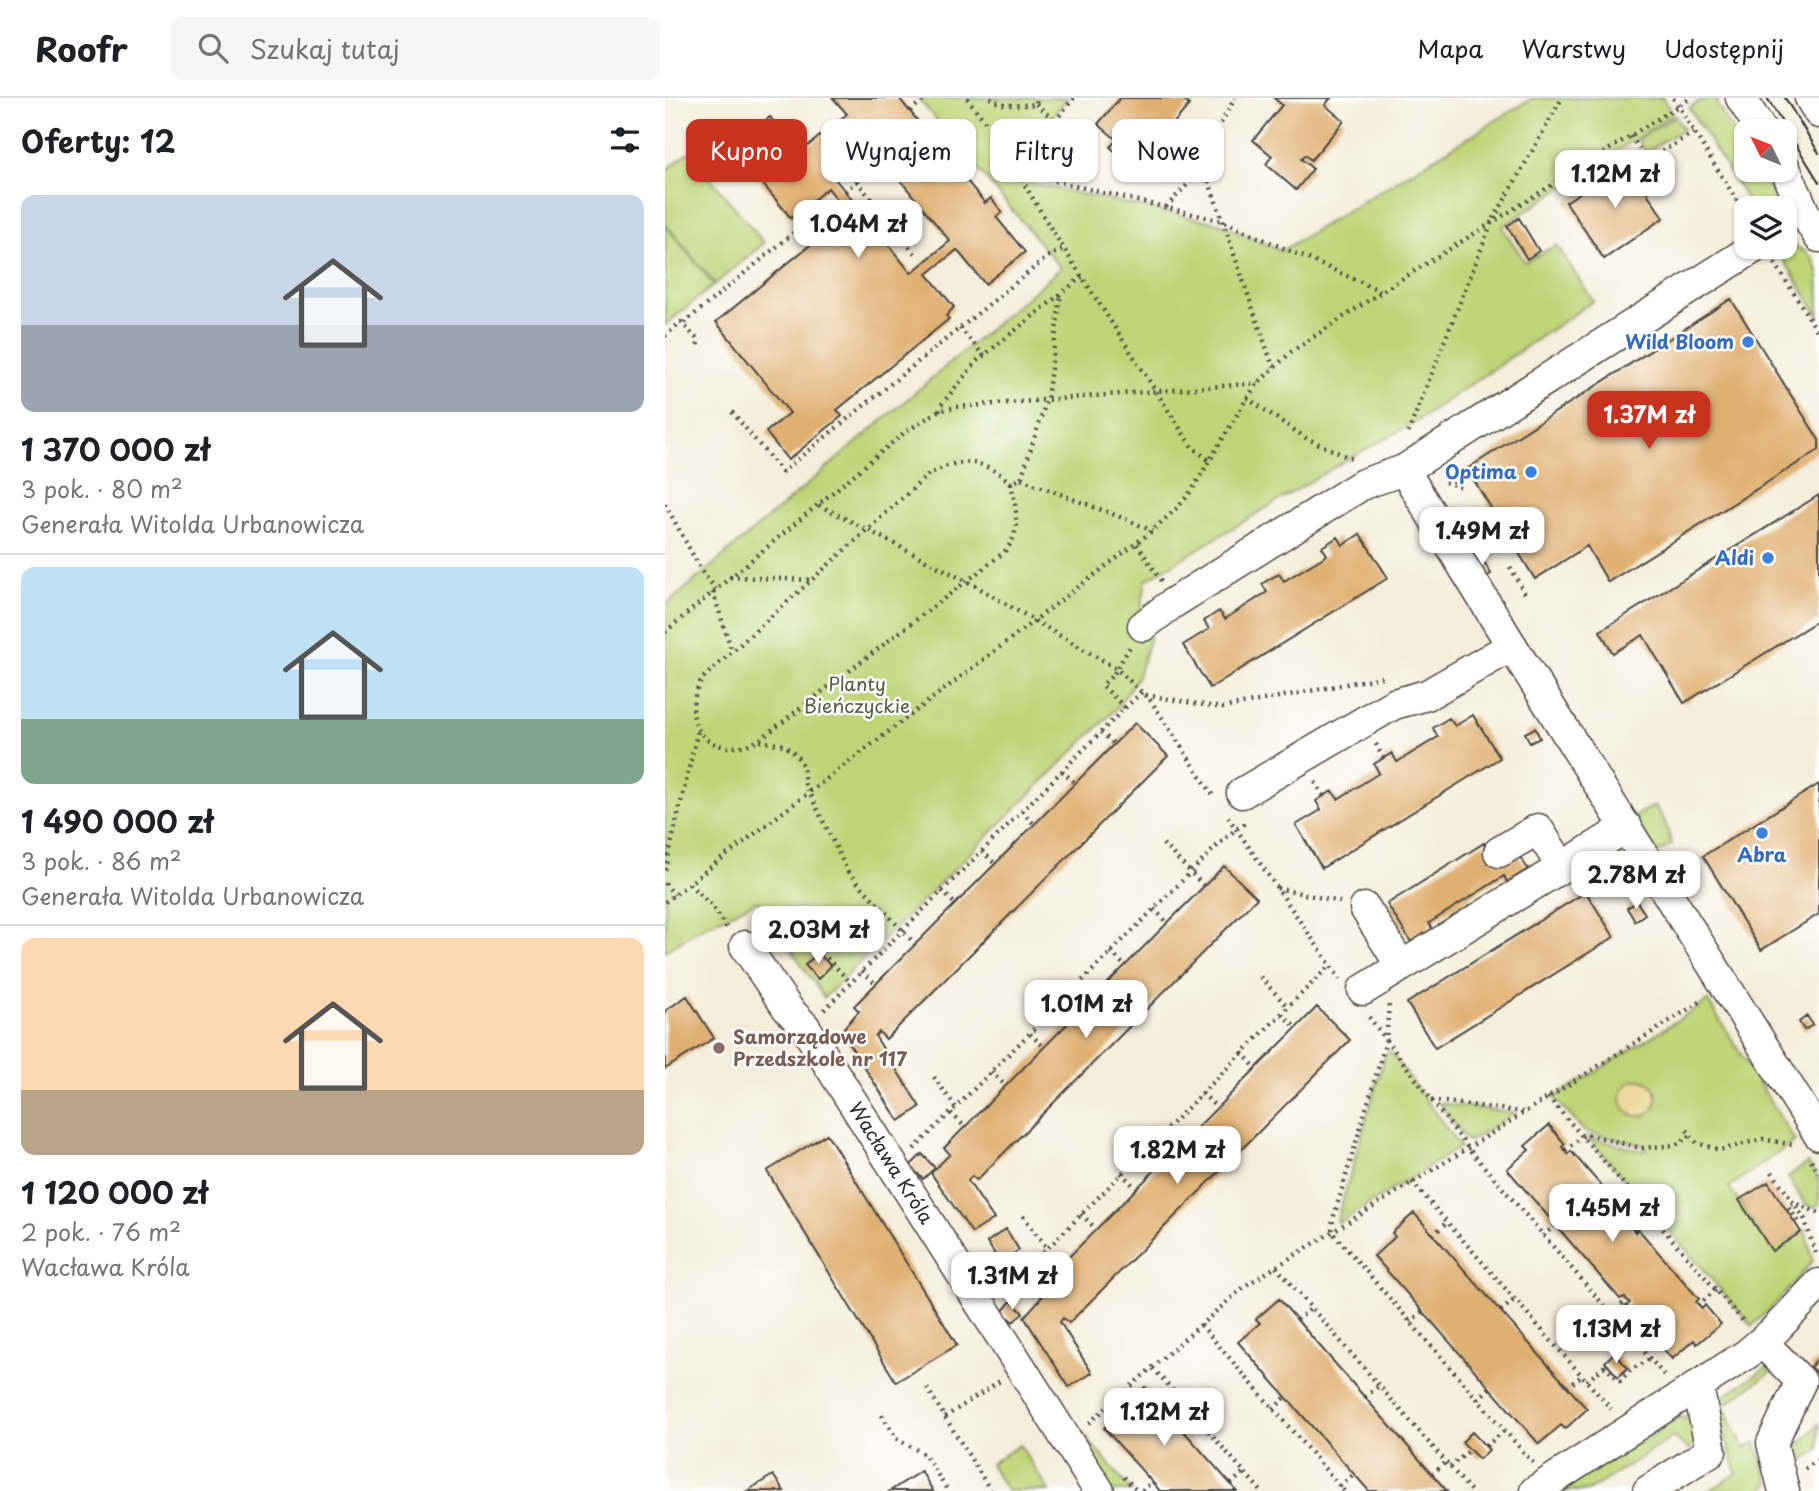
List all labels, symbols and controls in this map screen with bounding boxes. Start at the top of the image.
search box [170,17,660,80]
text: Roofr [35,23,128,73]
icon: search [194,29,232,67]
text: Szukaj tutaj [250,29,400,68]
text: Mapa [1417,30,1483,66]
text: Warstwy [1521,30,1626,66]
text: Udostępnij [1664,30,1784,66]
text: Oferty: 12 [21,118,175,163]
chip: Kupno [686,119,807,182]
chip: Wynajem [821,119,976,182]
chip: Filtry [990,119,1098,182]
chip: Nowe [1112,119,1224,182]
north arrow [1734,119,1797,182]
map controls [1734,119,1797,259]
icon: filters [606,121,644,159]
pin: 1.12M zł [1543,150,1687,210]
text: 1.12M zł [1571,155,1659,190]
button: layers [1734,196,1797,259]
pin: 1.04M zł [786,200,930,260]
text: 1.04M zł [809,205,907,240]
icon: home [270,240,396,366]
place label: Wild Bloom [1625,327,1734,355]
marker: Wild Bloom [1740,334,1756,350]
pin: 1.37M zł [1577,392,1721,451]
text: 1.37M zł [1603,396,1695,431]
text: 1 370 000 zł [21,426,210,471]
place label: Optima [1445,457,1517,485]
marker: Optima [1523,464,1539,480]
text: 3 pok. · 80 m² [21,471,183,506]
text: Generała Witolda Urbanowicza [21,506,364,541]
pin: 1.49M zł [1410,508,1554,567]
text: 1.49M zł [1435,512,1529,547]
place label: Aldi [1715,543,1754,571]
marker: Aldi [1760,550,1776,566]
icon: home [270,612,396,738]
park label: Planty Bieńczyckie [804,669,910,719]
text: 1 490 000 zł [21,798,213,843]
marker: Abra [1754,825,1770,841]
place label: Abra [1737,840,1787,868]
text: 3 pok. · 86 m² [21,843,182,878]
pin: 2.78M zł [1564,852,1708,911]
text: 2.78M zł [1587,856,1685,891]
text: Generała Witolda Urbanowicza [21,878,364,913]
pin: 2.03M zł [746,906,890,966]
text: 2.03M zł [767,911,869,946]
pin: 1.01M zł [1014,981,1158,1040]
icon: home [270,983,396,1109]
text: 1.01M zł [1040,985,1132,1020]
place label: Samorządowe Przedszkole nr 117 [733,1022,907,1072]
marker: Samorządowe Przedszkole nr 117 [711,1040,727,1056]
street label: Wacława Króla [843,1096,941,1229]
pin: 1.82M zł [1105,1126,1249,1186]
text: 1.82M zł [1130,1131,1224,1166]
text: 1 120 000 zł [21,1169,208,1214]
pin: 1.45M zł [1540,1184,1684,1244]
text: 1.45M zł [1565,1189,1659,1224]
text: 2 pok. · 76 m² [21,1214,181,1249]
text: Wacława Króla [21,1249,190,1284]
pin: 1.31M zł [940,1252,1084,1312]
text: 1.31M zł [967,1257,1057,1292]
pin: 1.13M zł [1544,1306,1688,1365]
text: 1.13M zł [1572,1310,1660,1345]
pin: 1.12M zł [1092,1388,1236,1448]
text: 1.12M zł [1120,1393,1208,1428]

